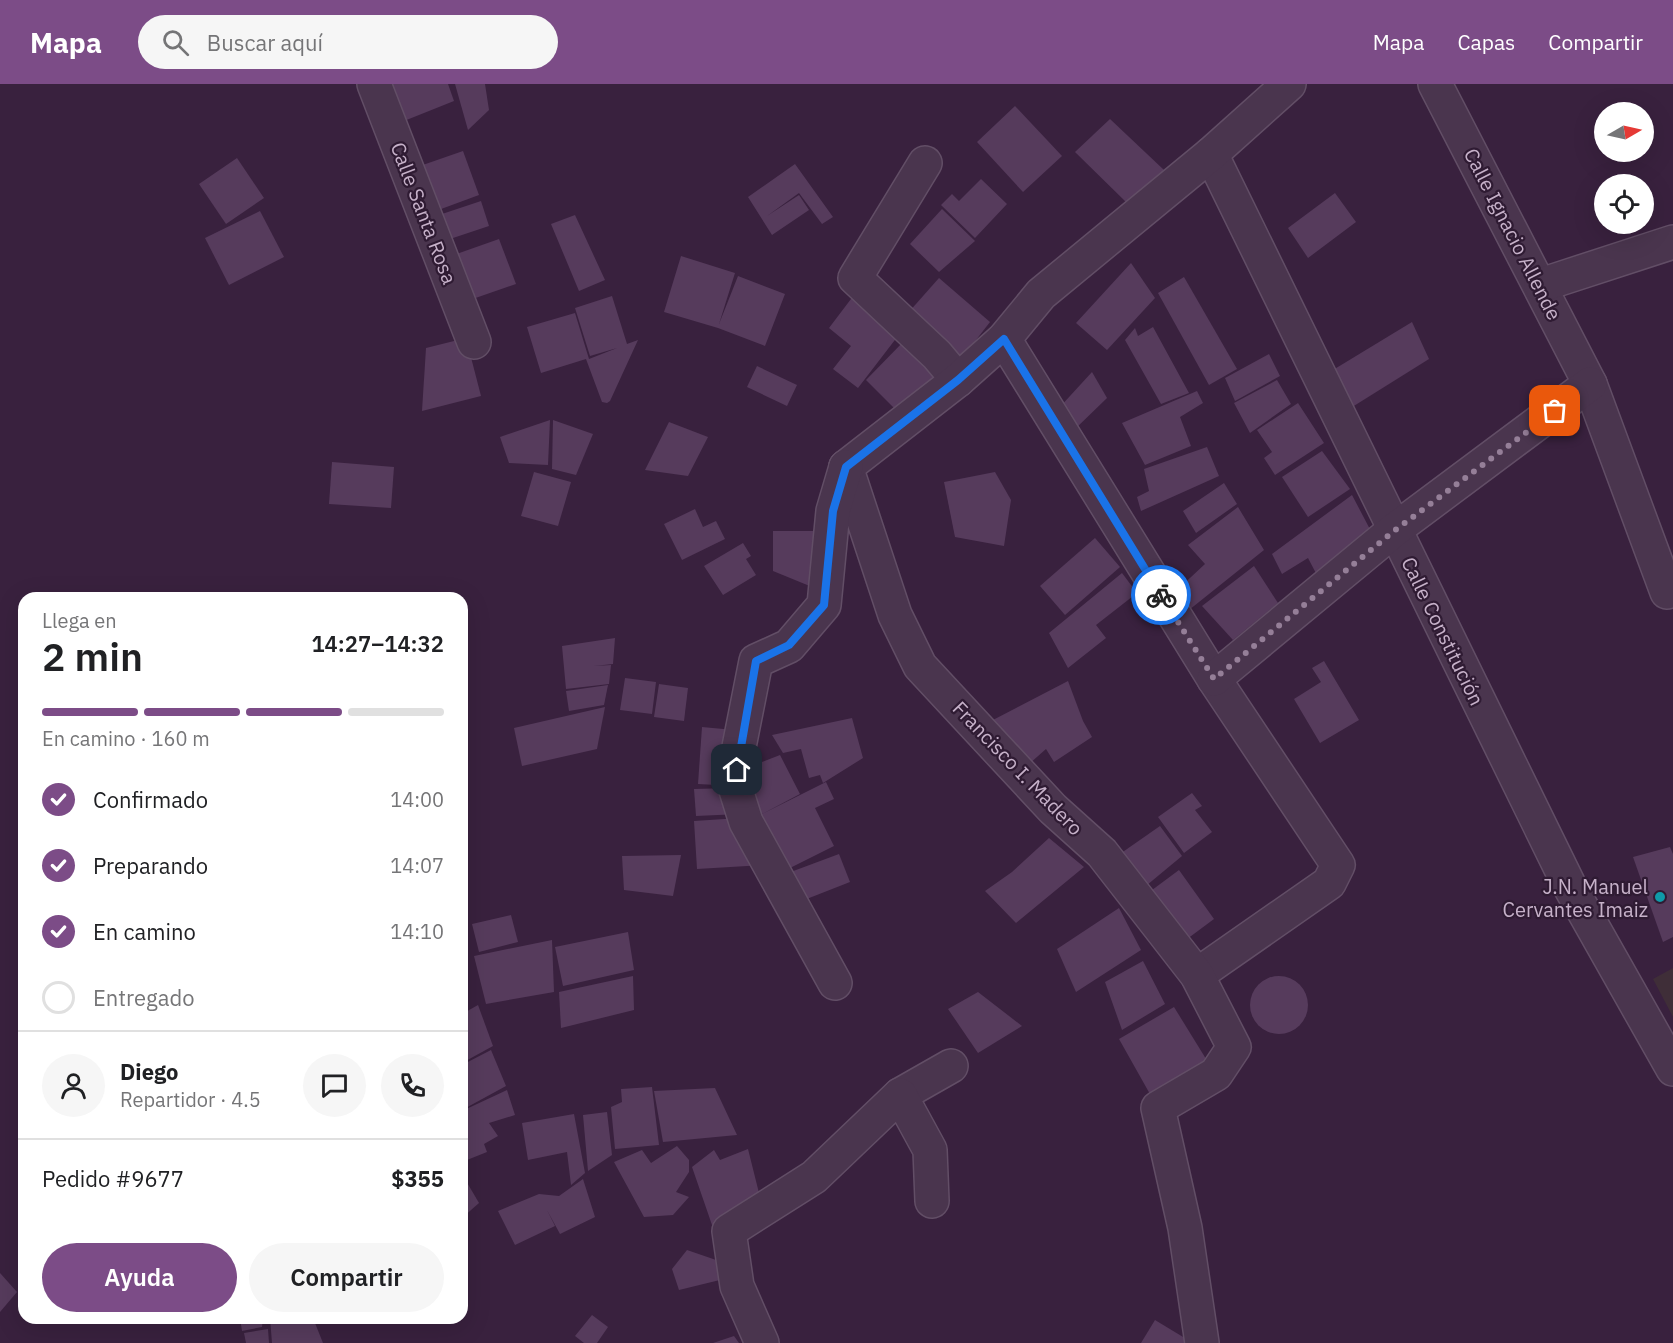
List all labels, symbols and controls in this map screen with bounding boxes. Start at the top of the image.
search box [138,15,558,69]
text: Mapa [30,24,102,61]
icon: search [159,26,192,59]
text: Buscar aquí [207,28,323,57]
text: Mapa [1373,28,1424,56]
text: Capas [1457,28,1515,56]
text: Compartir [1548,28,1643,56]
north arrow [1594,102,1654,162]
map controls [1594,102,1654,234]
street label: Calle Santa Rosa [385,138,464,288]
street label: Calle Ignacio Allende [1458,143,1568,325]
button: locate [1594,174,1654,234]
pin [1529,385,1580,436]
icon: bag [1538,394,1571,427]
street label: Calle Constitución [1395,552,1491,710]
courier [1131,565,1191,625]
icon: bike [1145,579,1178,612]
text: Llega en [42,607,117,634]
text: 14:27–14:32 [311,629,444,658]
text: 2 min [42,631,143,682]
street label: Francisco I. Madero [947,695,1089,841]
text: En camino · 160 m [42,725,210,752]
pin [711,744,762,795]
icon: home [720,753,753,786]
icon: check [42,783,75,816]
text: Confirmado [93,785,208,814]
text: 14:00 [390,786,444,813]
icon: check [42,849,75,882]
text: Preparando [93,851,208,880]
text: 14:07 [390,852,444,879]
place label: J.N. Manuel Cervantes Imaiz [1503,873,1648,923]
marker: J.N. Manuel Cervantes Imaiz [1653,890,1667,904]
icon: check [42,915,75,948]
text: En camino [93,917,196,946]
text: 14:10 [390,918,444,945]
text: Entregado [93,983,194,1012]
button: person [42,1054,105,1117]
button: chat [303,1054,366,1117]
button: phone [381,1054,444,1117]
text: Diego [120,1057,178,1086]
text: Repartidor · 4.5 [120,1086,261,1113]
text: Pedido #9677 [42,1164,184,1193]
text: $355 [391,1164,444,1193]
button: Ayuda [42,1243,237,1312]
button: Compartir [249,1243,444,1312]

